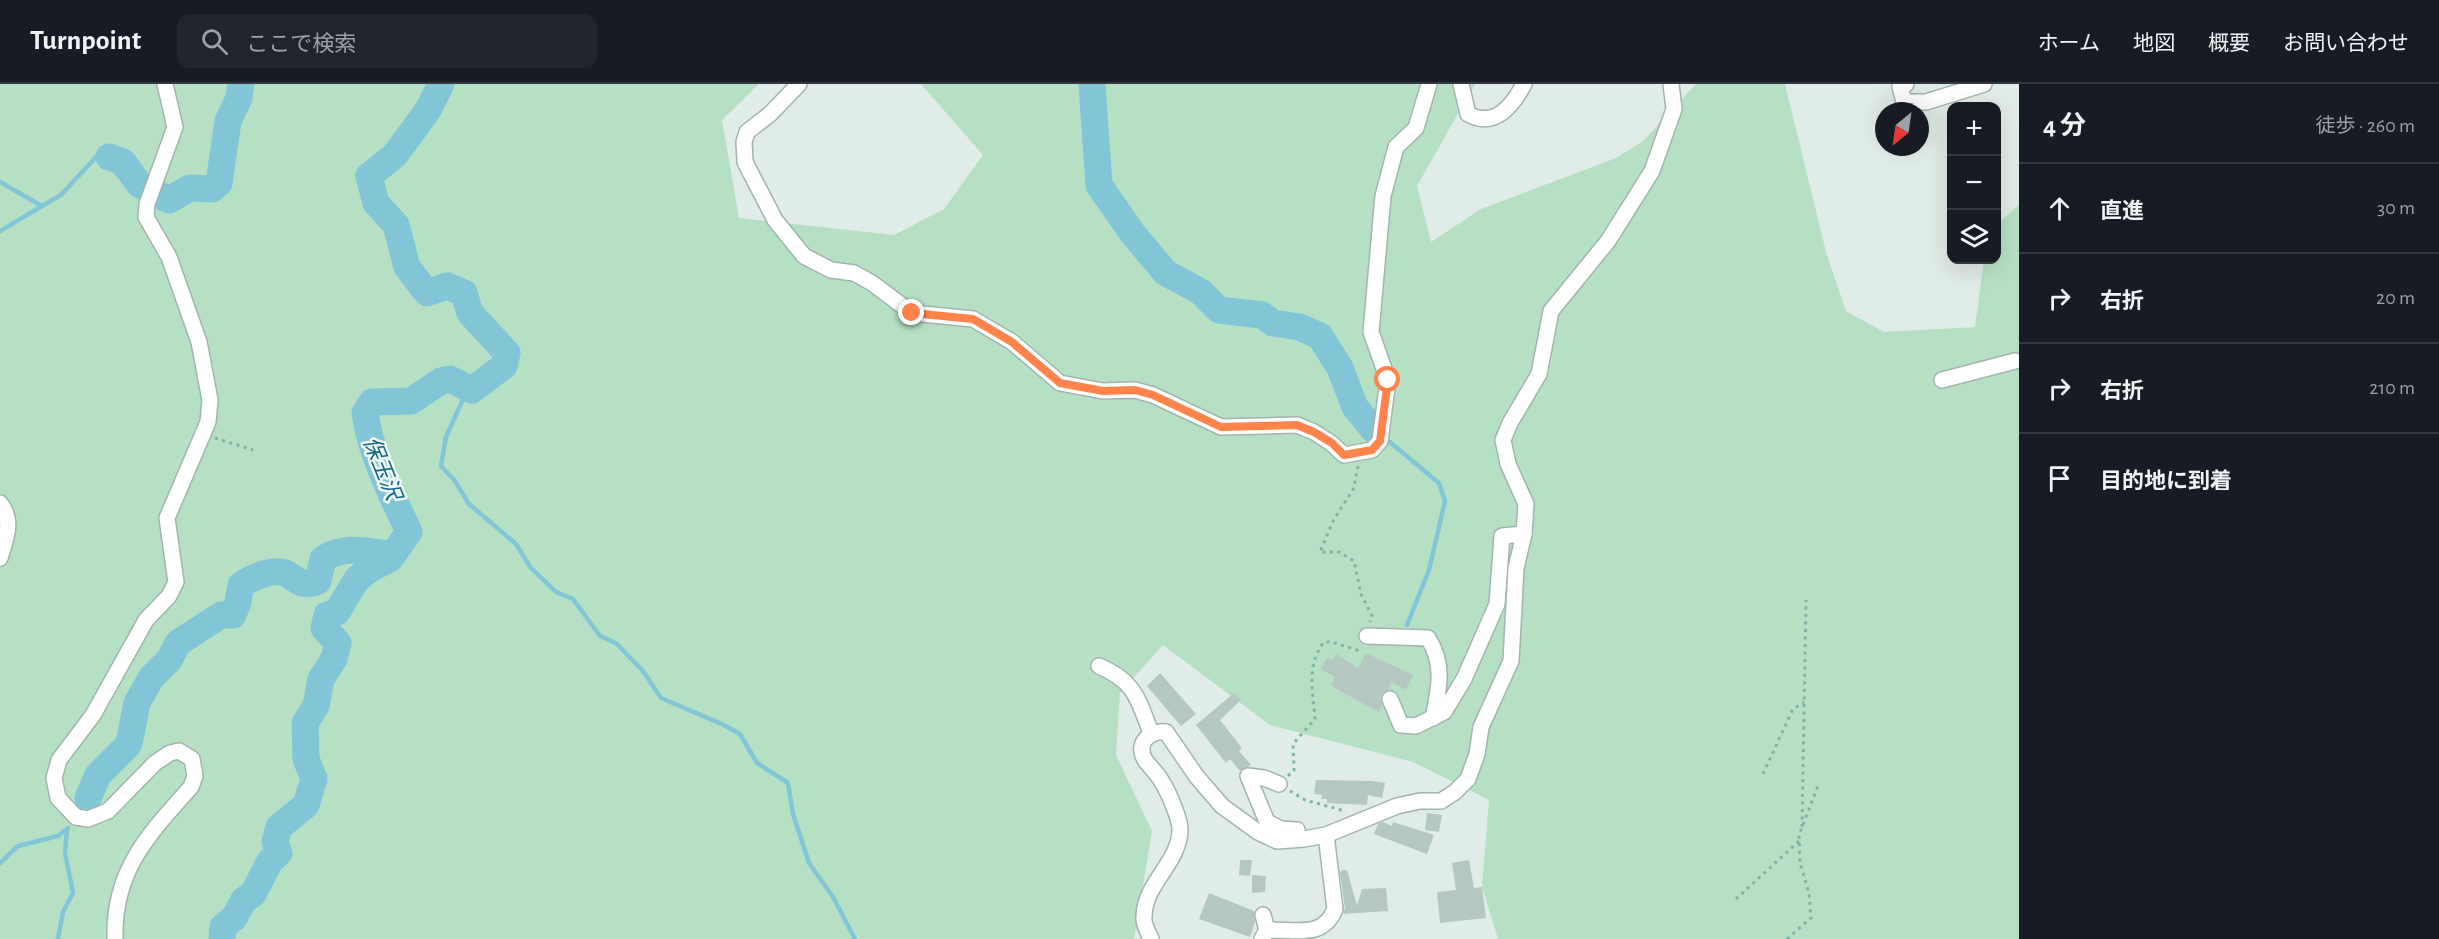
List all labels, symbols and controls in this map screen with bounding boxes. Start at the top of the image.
search box [177,14,597,68]
icon: search [198,25,231,58]
text: Turnpoint [30,27,141,55]
text: ここで検索 [246,33,356,55]
text: ホーム [2038,33,2100,54]
text: 地図 [2133,33,2175,54]
text: 概要 [2208,33,2250,54]
text: お問い合わせ [2283,33,2409,54]
north arrow [1875,102,1929,156]
map controls [1947,102,2001,264]
button: + [1947,102,2001,156]
text: 4 分 [2043,113,2086,139]
text: 徒歩 · 260 m [2315,116,2415,136]
button: − [1947,156,2001,210]
icon: ahead [2043,192,2076,225]
text: 30 m [2377,198,2415,218]
text: 直進 [2100,200,2144,222]
button: layers [1947,210,2001,264]
icon: right [2043,282,2076,315]
text: 20 m [2376,288,2415,308]
text: 右折 [2100,290,2144,312]
route end [898,299,924,325]
route start [1374,366,1400,392]
icon: right [2043,372,2076,405]
text: 210 m [2369,378,2415,398]
text: 右折 [2100,380,2144,402]
water label: 保玉沢 [360,433,407,506]
icon: arrive [2043,462,2076,495]
text: 目的地に到着 [2100,470,2232,492]

